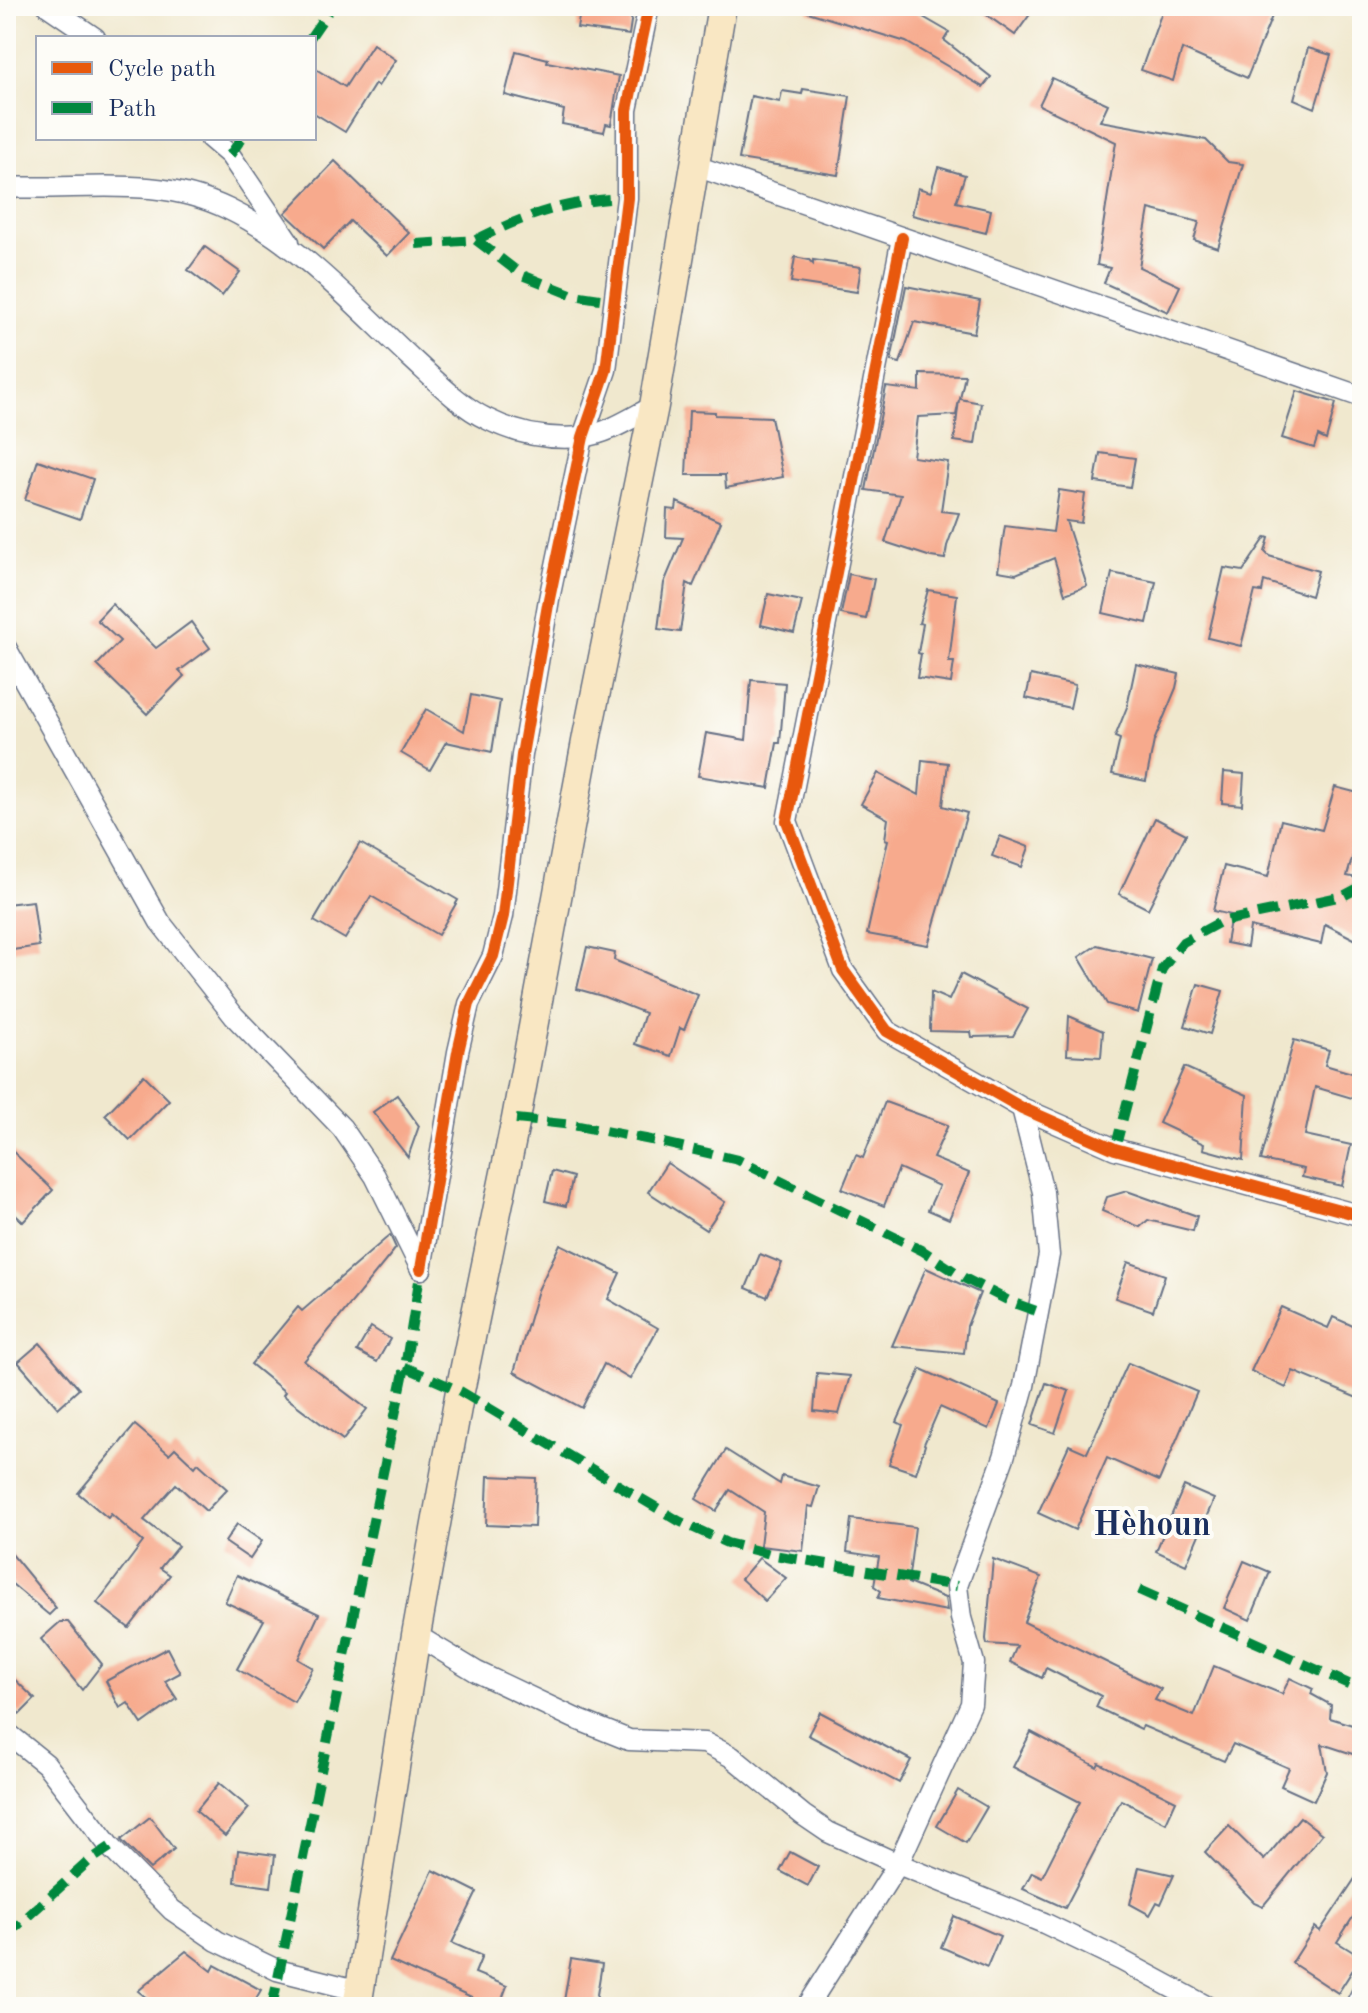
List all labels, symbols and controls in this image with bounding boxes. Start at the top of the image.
legend [36,36,316,140]
text: Cycle path [108,58,216,82]
text: Path [108,98,157,122]
district label: Hèhoun [1093,1509,1211,1543]

